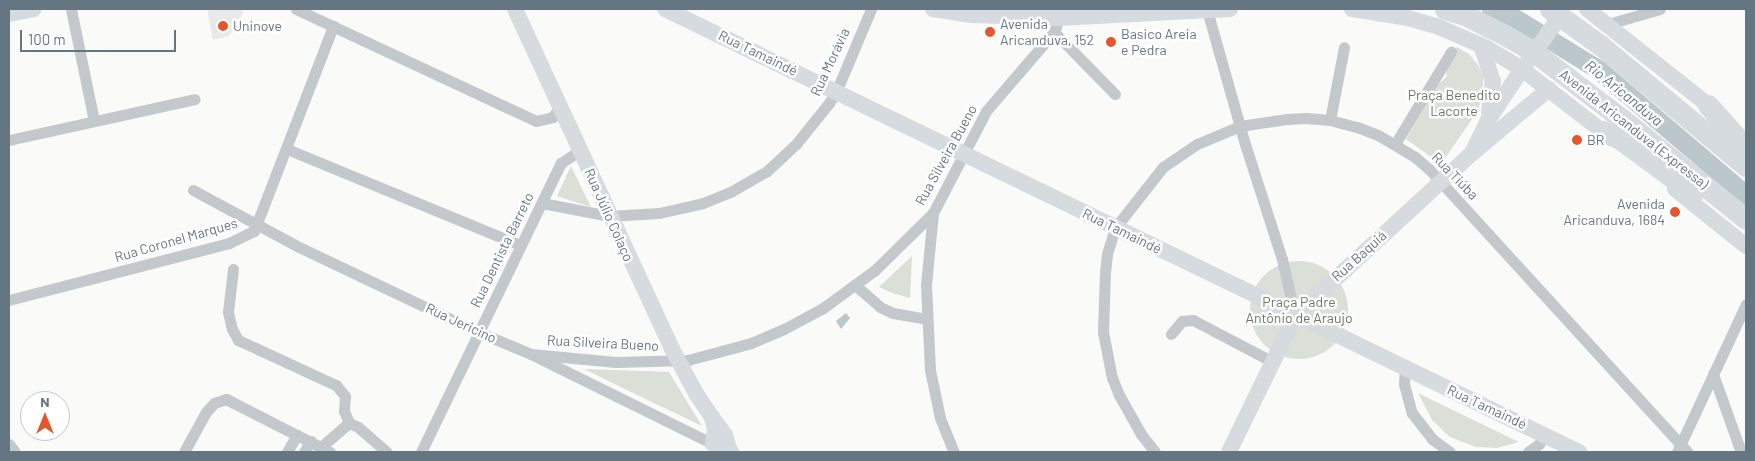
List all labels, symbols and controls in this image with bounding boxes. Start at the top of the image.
place label: Avenida Aricanduva, 152 [1000,16,1094,48]
place label: Uninove [233,18,282,34]
scale bar [22,20,179,52]
marker: Uninove [217,20,229,32]
street label: Rua Morávia [807,25,853,99]
marker: Avenida Aricanduva, 152 [984,26,996,38]
place label: Basico Areia e Pedra [1121,26,1197,58]
street label: Rua Tamaindé [716,27,800,79]
text: 100 m [28,30,66,48]
marker: Basico Areia e Pedra [1105,36,1117,48]
water label: Rio Aricanduva [1581,56,1667,130]
street label: Avenida Aricanduva (Expressa) [1556,66,1712,192]
park label: Praça Benedito Lacorte [1408,87,1500,120]
street label: Rua Silveira Bueno [911,102,981,208]
place label: BR [1587,132,1604,148]
marker: BR [1571,134,1583,146]
street label: Rua Tiúba [1428,149,1482,203]
street label: Rua Júlio Colaço [581,166,637,264]
street label: Rua Dentista Barreto [467,190,537,310]
place label: Avenida Aricanduva, 1684 [1564,196,1665,228]
street label: Rua Tamaindé [1080,205,1164,257]
marker: Avenida Aricanduva, 1684 [1669,206,1681,218]
street label: Rua Coronel Marques [113,214,239,266]
street label: Rua Baquiá [1328,227,1390,285]
park label: Praça Padre Antônio de Araujo [1245,294,1353,326]
street label: Rua Jericino [423,299,499,347]
street label: Rua Silveira Bueno [547,332,659,354]
street label: Rua Tamaindé [1445,381,1529,433]
north arrow [20,391,70,441]
text: N [40,393,50,410]

